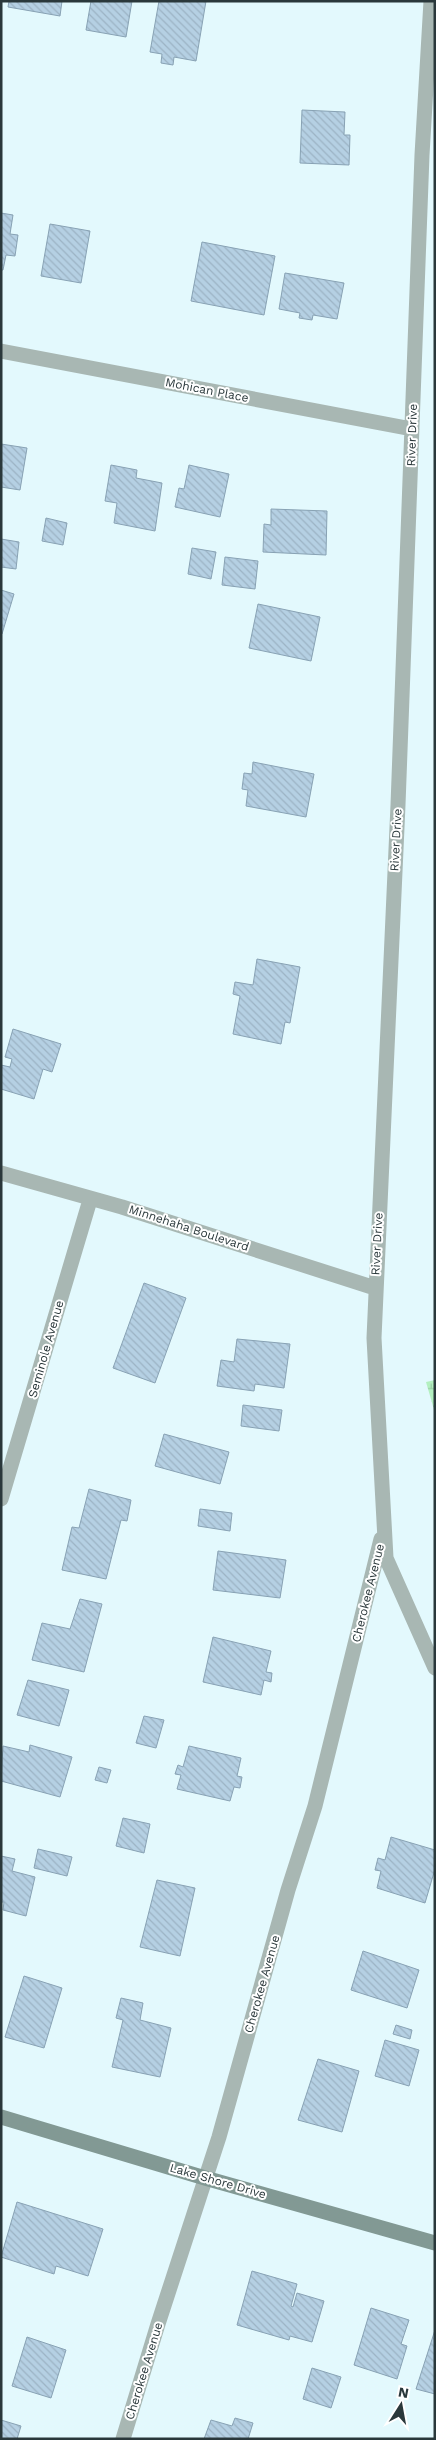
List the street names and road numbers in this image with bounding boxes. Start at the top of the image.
street label: Mohican Place [164,375,250,405]
street label: River Drive [404,403,420,467]
street label: River Drive [387,808,405,872]
street label: Minnehaha Boulevard [127,1202,251,1254]
street label: River Drive [368,1212,386,1276]
street label: Seminole Avenue [25,1299,67,1399]
street label: Cherokee Avenue [349,1542,387,1644]
street label: Cherokee Avenue [241,1933,283,2034]
street label: Lake Shore Drive [168,2161,268,2201]
street label: Cherokee Avenue [123,2321,165,2421]

